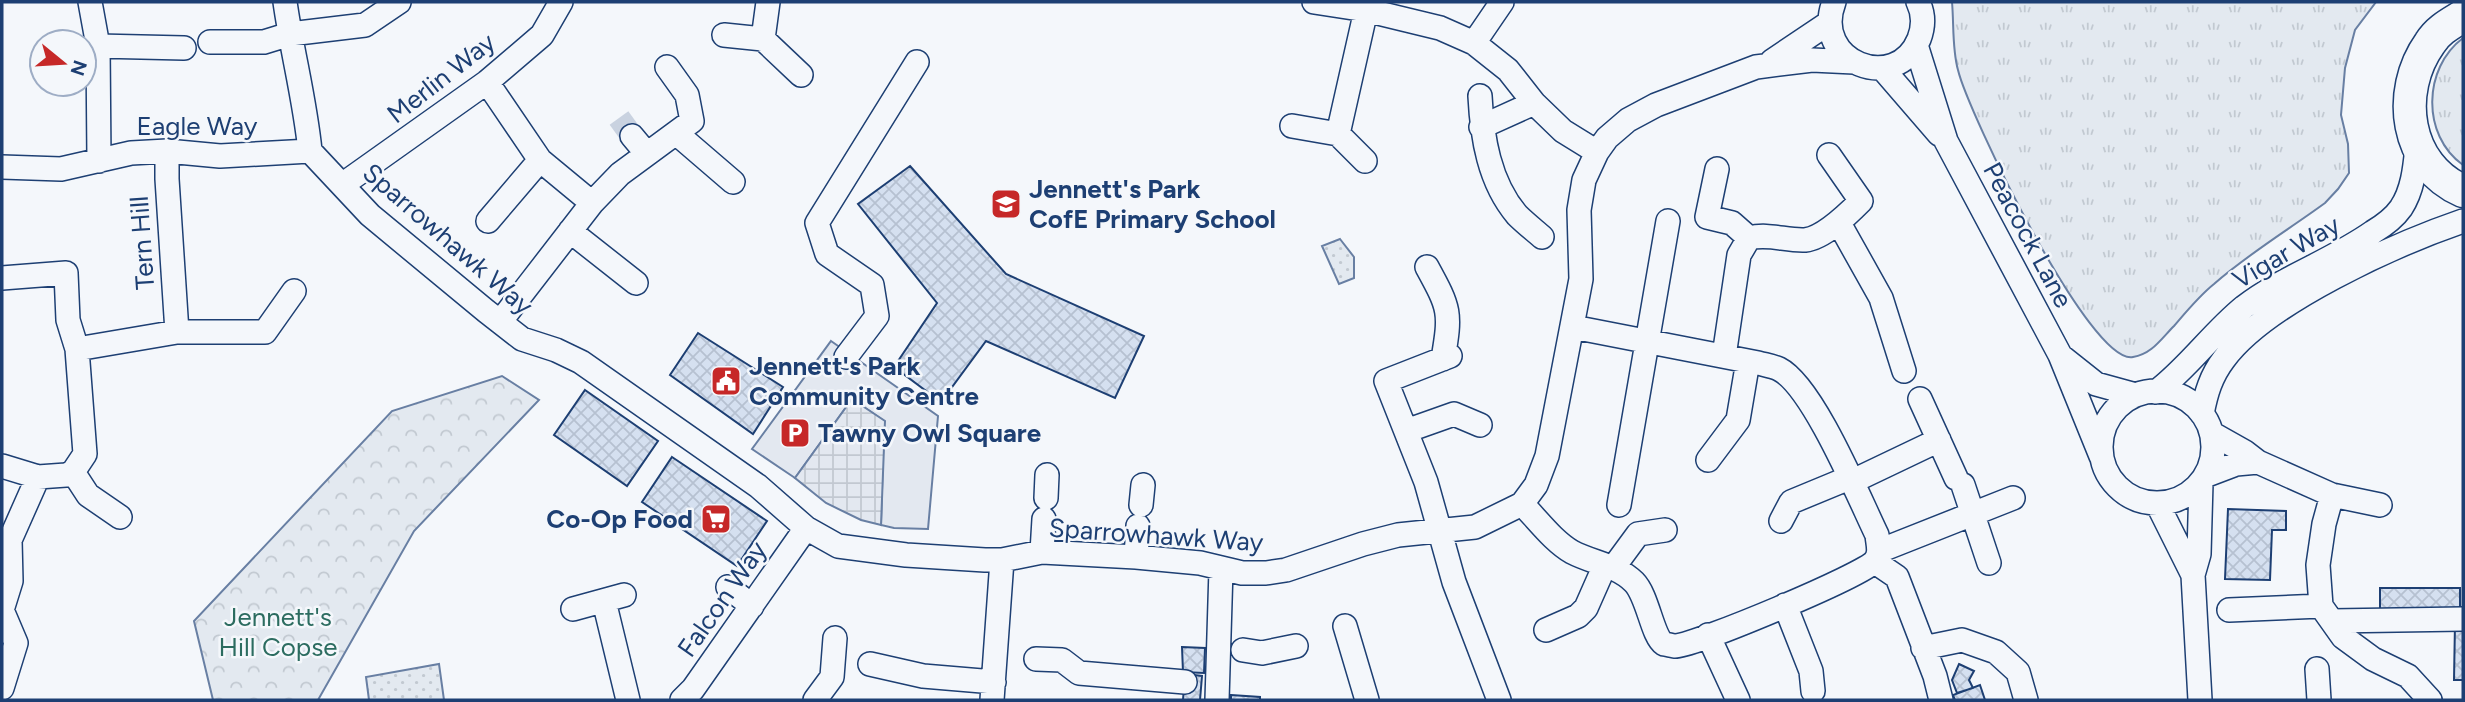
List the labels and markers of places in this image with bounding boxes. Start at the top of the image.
place label: Jennett's Park CofE Primary School [1029,173,1276,235]
school or university icon: Jennett's Park CofE Primary School [989,187,1023,221]
place label: Jennett's Park Community Centre [749,350,979,412]
public building icon: Jennett's Park Community Centre [709,364,743,398]
parking icon: Tawny Owl Square [778,416,812,450]
place label: Tawny Owl Square [818,417,1041,449]
supermarket icon: Co-Op Food [699,502,733,536]
place label: Co-Op Food [546,503,693,535]

